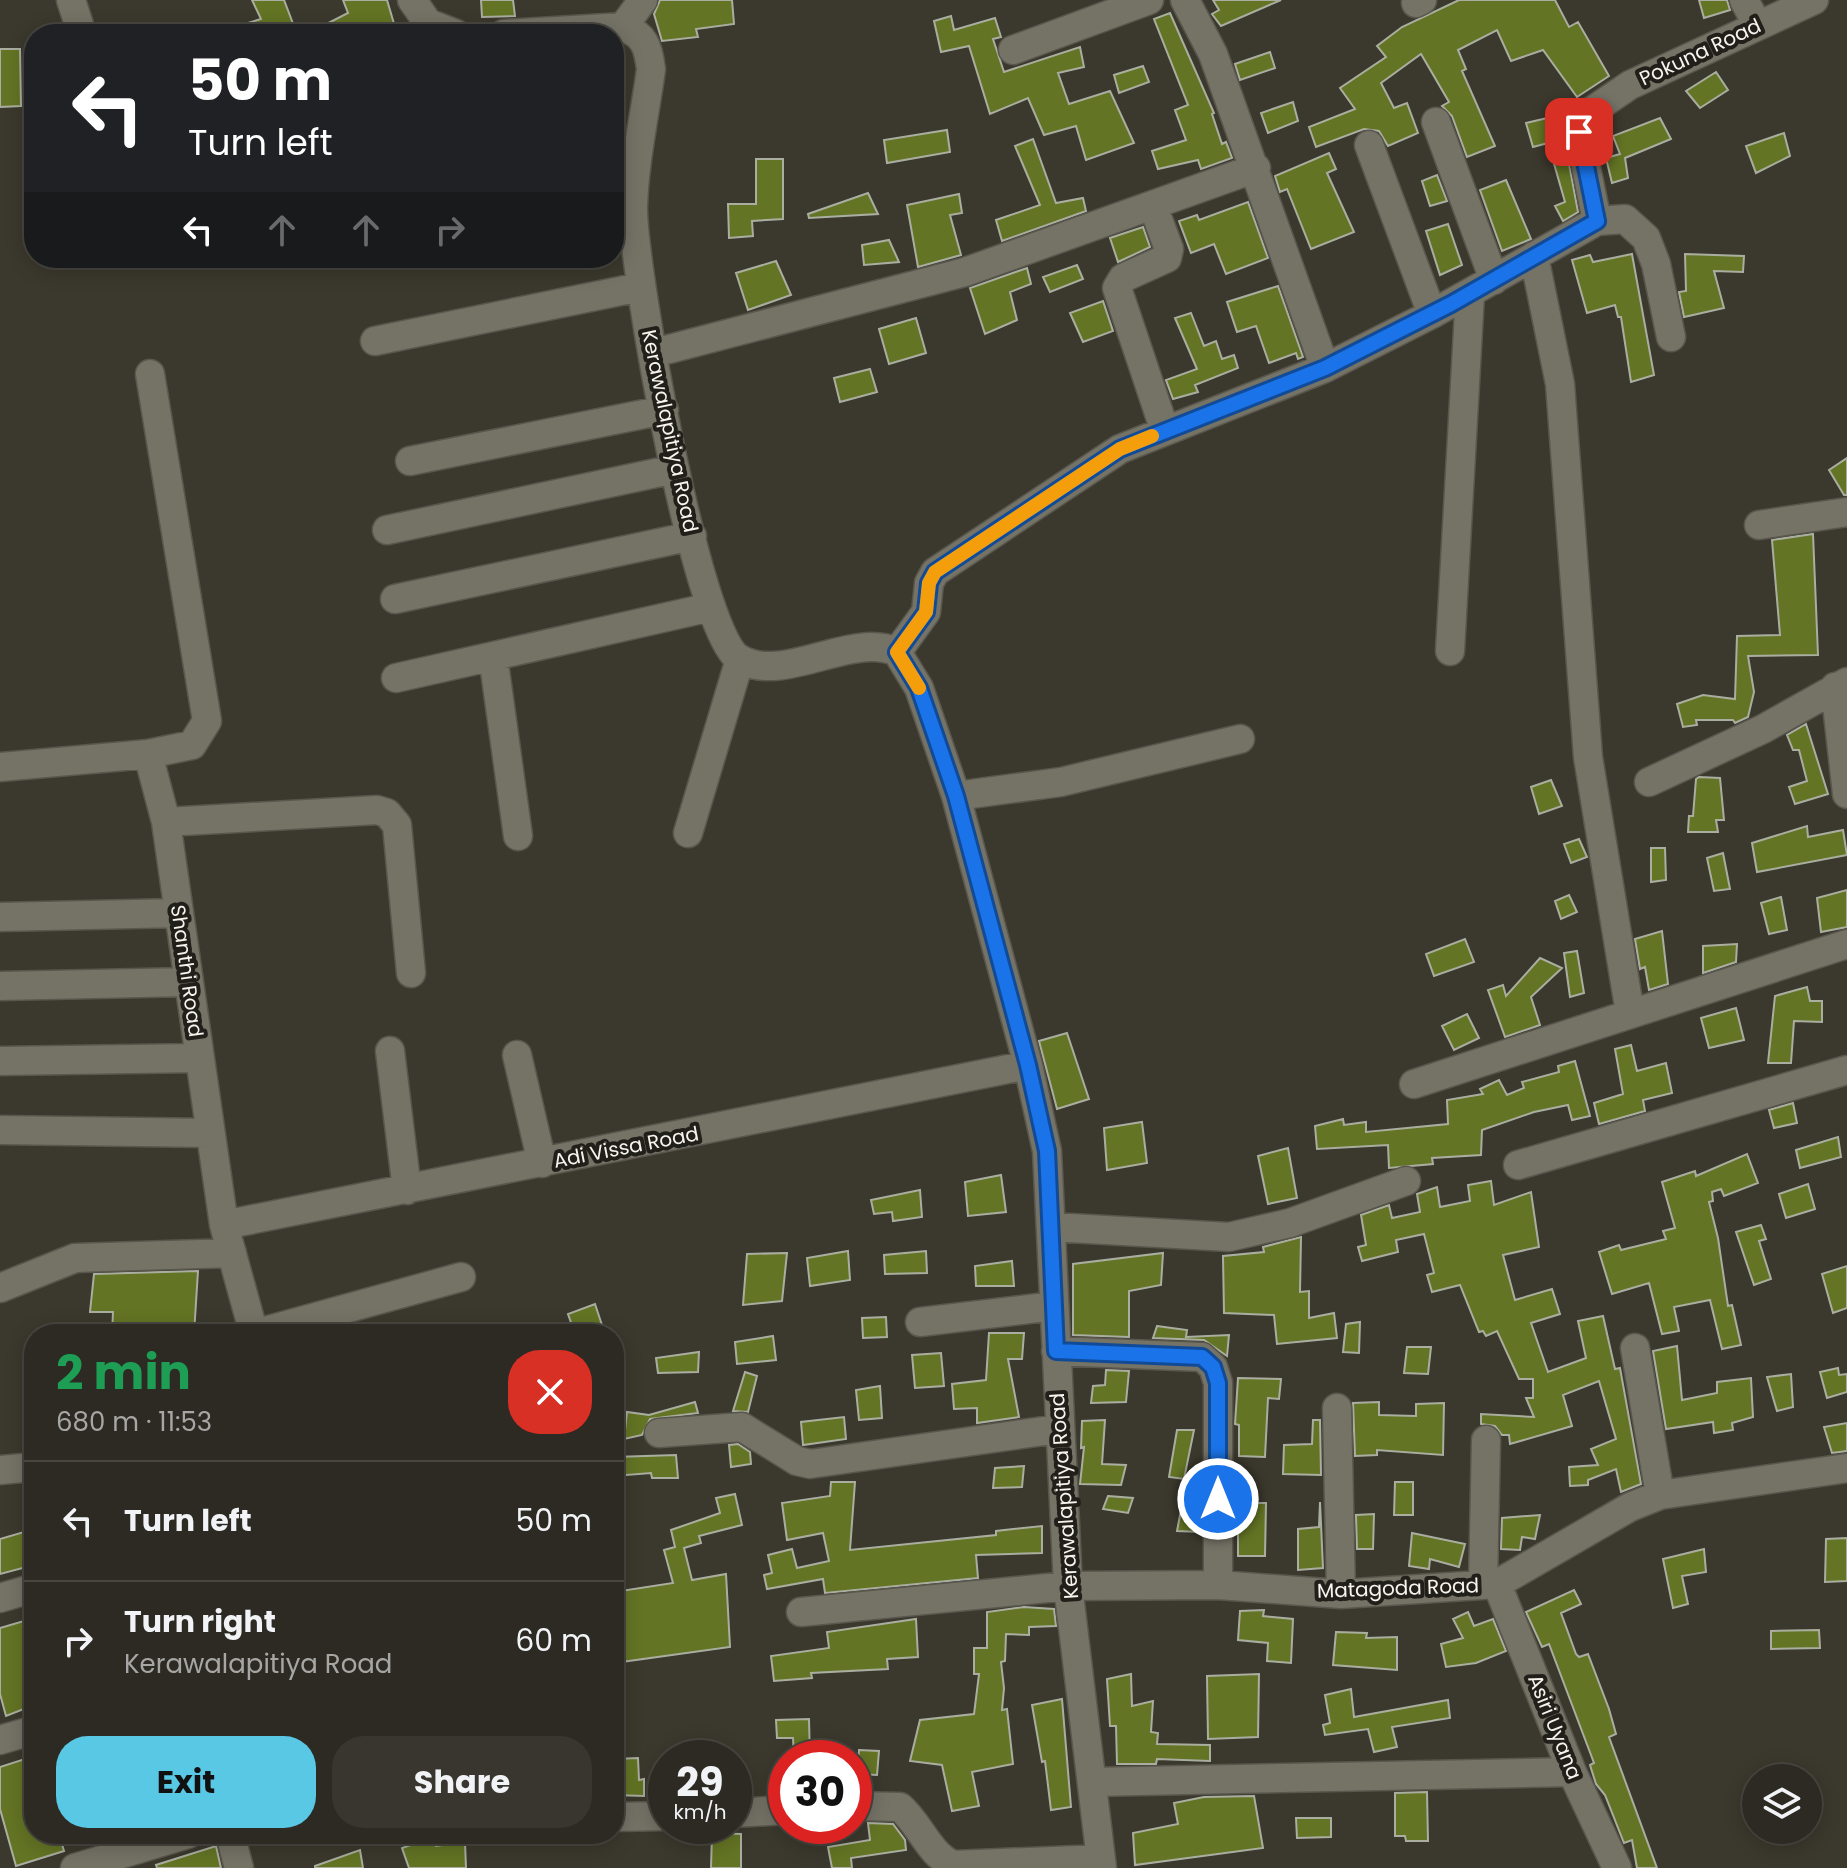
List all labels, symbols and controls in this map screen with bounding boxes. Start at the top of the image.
street label: Pokuna Road [1635,12,1765,92]
text: 50 m [188,41,332,120]
icon: left [56,56,160,160]
pin [1545,98,1613,166]
icon: arrive [1557,110,1601,154]
text: Turn left [188,117,333,168]
icon: left [176,208,220,252]
icon: ahead [260,208,304,252]
icon: ahead [344,208,388,252]
icon: right [428,208,472,252]
street label: Kerawalapitiya Road [635,327,705,535]
street label: Shanthi Road [164,903,210,1039]
street label: Adi Vissa Road [551,1119,701,1175]
text: 2 min [56,1339,191,1406]
button: close [508,1350,592,1434]
street label: Kerawalapitiya Road [1043,1392,1085,1600]
text: 680 m · 11:53 [56,1404,212,1440]
position arrow [1176,1457,1260,1541]
icon: left [56,1499,100,1543]
text: Turn left [124,1499,252,1542]
text: 50 m [515,1499,592,1542]
street label: Matagoda Road [1316,1571,1480,1605]
text: Turn right [124,1600,276,1643]
icon: right [56,1619,100,1663]
text: 60 m [515,1619,592,1662]
text: Kerawalapitiya Road [124,1646,392,1682]
street label: Asiri Uyana [1521,1670,1589,1784]
button: Exit [56,1736,316,1828]
button: Share [332,1736,592,1828]
speed limit sign: 30 [768,1740,872,1844]
text: 29 [676,1754,724,1810]
map controls [1742,1764,1822,1844]
button: layers [1742,1764,1822,1844]
text: km/h [673,1798,727,1826]

